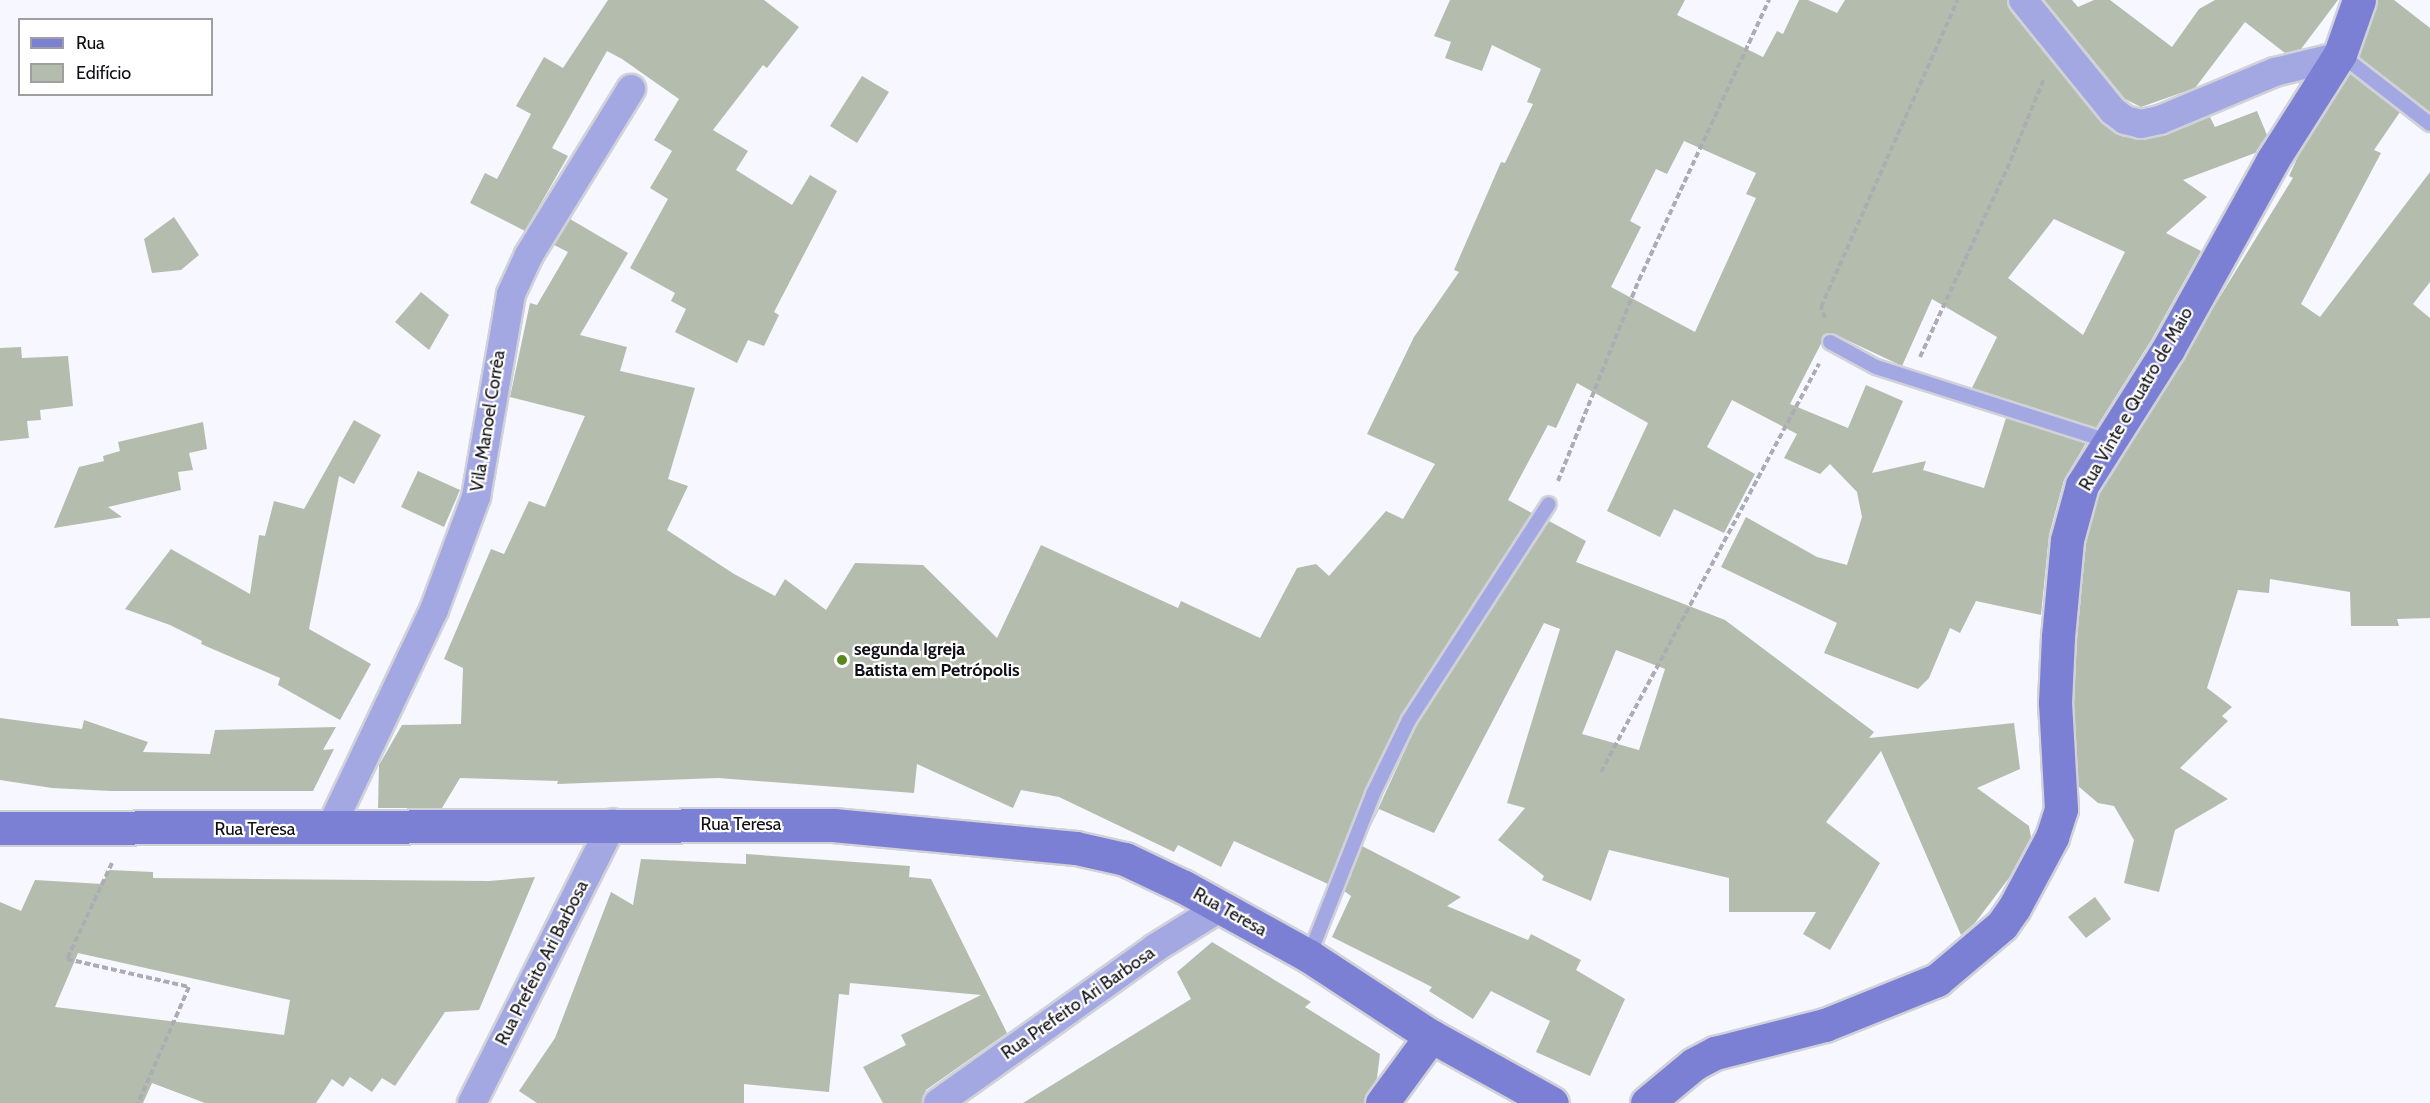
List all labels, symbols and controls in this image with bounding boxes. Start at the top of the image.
legend [18,18,213,96]
text: Rua [76,32,105,54]
text: Edifício [76,62,131,84]
street label: Rua Vinte e Quatro de Maio [2075,304,2197,494]
street label: Vila Manoel Corrêa [466,349,510,493]
place label: segunda Igreja Batista em Petrópolis [854,639,1020,682]
marker: segunda Igreja Batista em Petrópolis [835,653,849,667]
street label: Rua Teresa [701,813,781,835]
street label: Rua Teresa [215,818,295,840]
street label: Rua Prefeito Ari Barbosa [491,877,593,1049]
street label: Rua Teresa [1189,883,1271,941]
street label: Rua Prefeito Ari Barbosa [997,942,1159,1064]

